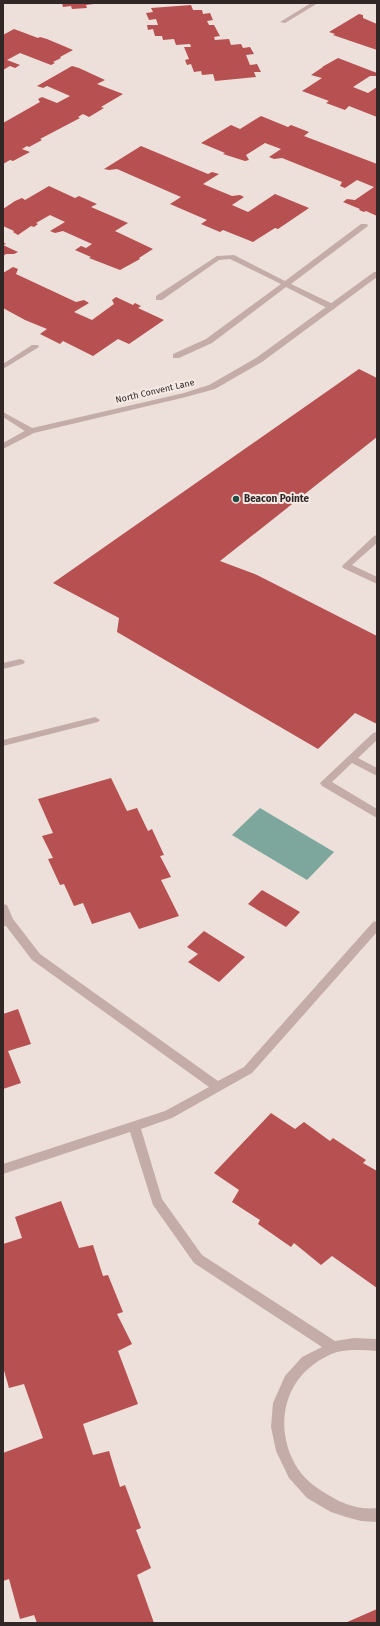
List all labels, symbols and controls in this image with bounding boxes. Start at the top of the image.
street label: North Convent Lane [115,377,196,405]
place label: Beacon Pointe [244,493,309,505]
marker: Beacon Pointe [231,494,241,504]

